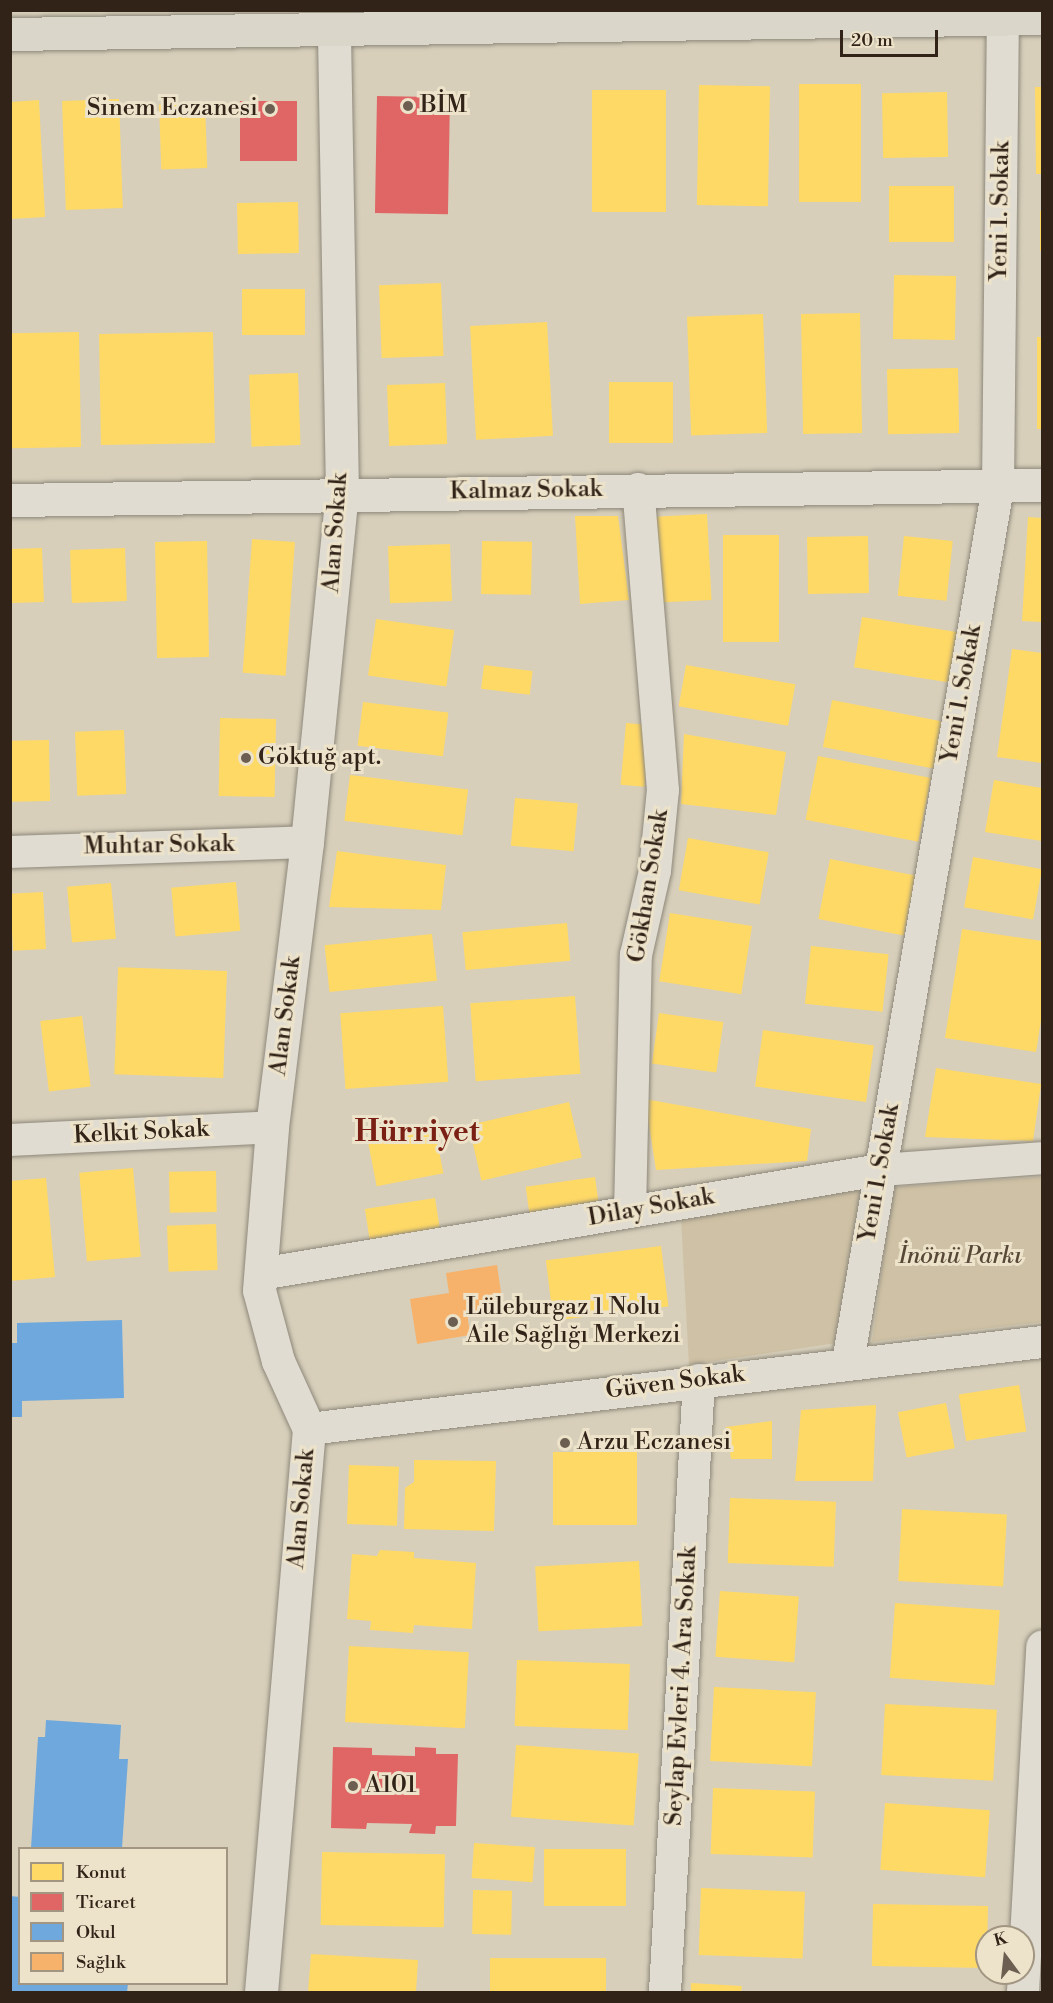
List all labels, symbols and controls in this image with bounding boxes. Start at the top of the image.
scale bar [843,18,940,56]
text: 20 m [851,29,893,52]
place label: BİM [420,92,467,120]
place label: Sinem Eczanesi [87,95,258,123]
marker: BİM [401,99,415,113]
marker: Sinem Eczanesi [263,102,277,116]
street label: Yeni 1. Sokak [985,141,1017,281]
street label: Alan Sokak [317,472,355,594]
street label: Kalmaz Sokak [449,475,603,507]
street label: Yeni 1. Sokak [936,623,988,765]
place label: Göktuğ apt. [258,744,381,772]
marker: Göktuğ apt. [239,751,253,765]
street label: Gökhan Sokak [623,807,675,965]
street label: Muhtar Sokak [83,830,235,862]
street label: Alan Sokak [264,955,308,1077]
street label: Yeni 1. Sokak [854,1102,906,1244]
district label: Hürriyet [354,1114,480,1150]
street label: Kelkit Sokak [73,1115,209,1151]
street label: Dilay Sokak [586,1183,716,1233]
park label: İnönü Parkı [898,1243,1022,1271]
place label: Lüleburgaz 1 Nolu Aile Sağlığı Merkezi [466,1294,681,1350]
marker: Lüleburgaz 1 Nolu Aile Sağlığı Merkezi [444,1313,462,1331]
street label: Güven Sokak [604,1360,746,1406]
place label: Arzu Eczanesi [577,1429,731,1457]
marker: Arzu Eczanesi [558,1436,572,1450]
street label: Alan Sokak [282,1448,322,1570]
street label: Seylap Evleri 4. Ara Sokak [660,1545,704,1827]
place label: A101 [365,1772,417,1800]
marker: A101 [346,1779,360,1793]
legend [18,1847,228,1985]
text: Konut [76,1861,126,1884]
text: Ticaret [76,1891,136,1914]
text: Okul [76,1921,116,1944]
north arrow [975,1925,1035,1985]
text: K [992,1928,1010,1951]
text: Sağlık [76,1951,125,1974]

